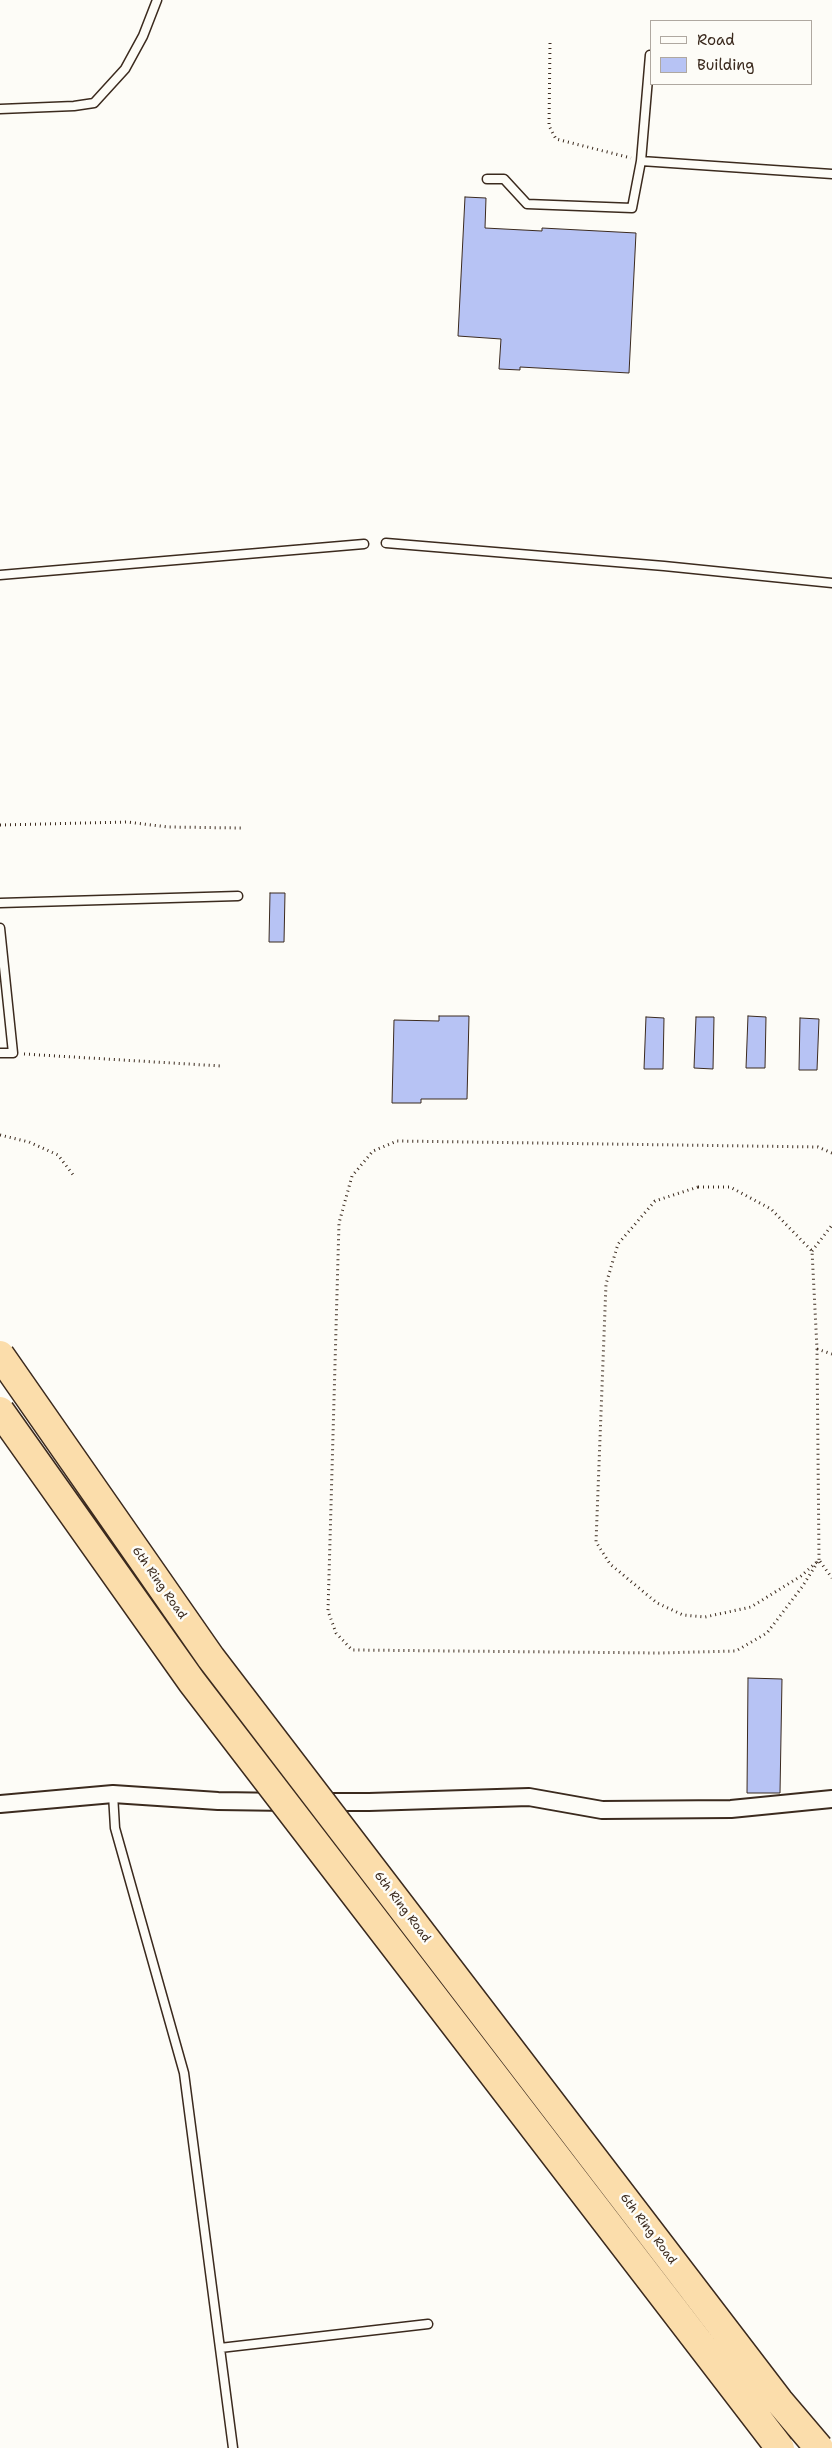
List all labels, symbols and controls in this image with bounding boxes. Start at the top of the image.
legend [650,20,812,85]
text: Road [697,30,735,50]
text: Building [697,55,754,75]
street label: 6th Ring Road [129,1544,189,1622]
street label: 6th Ring Road [371,1869,433,1945]
street label: 6th Ring Road [617,2191,679,2267]

